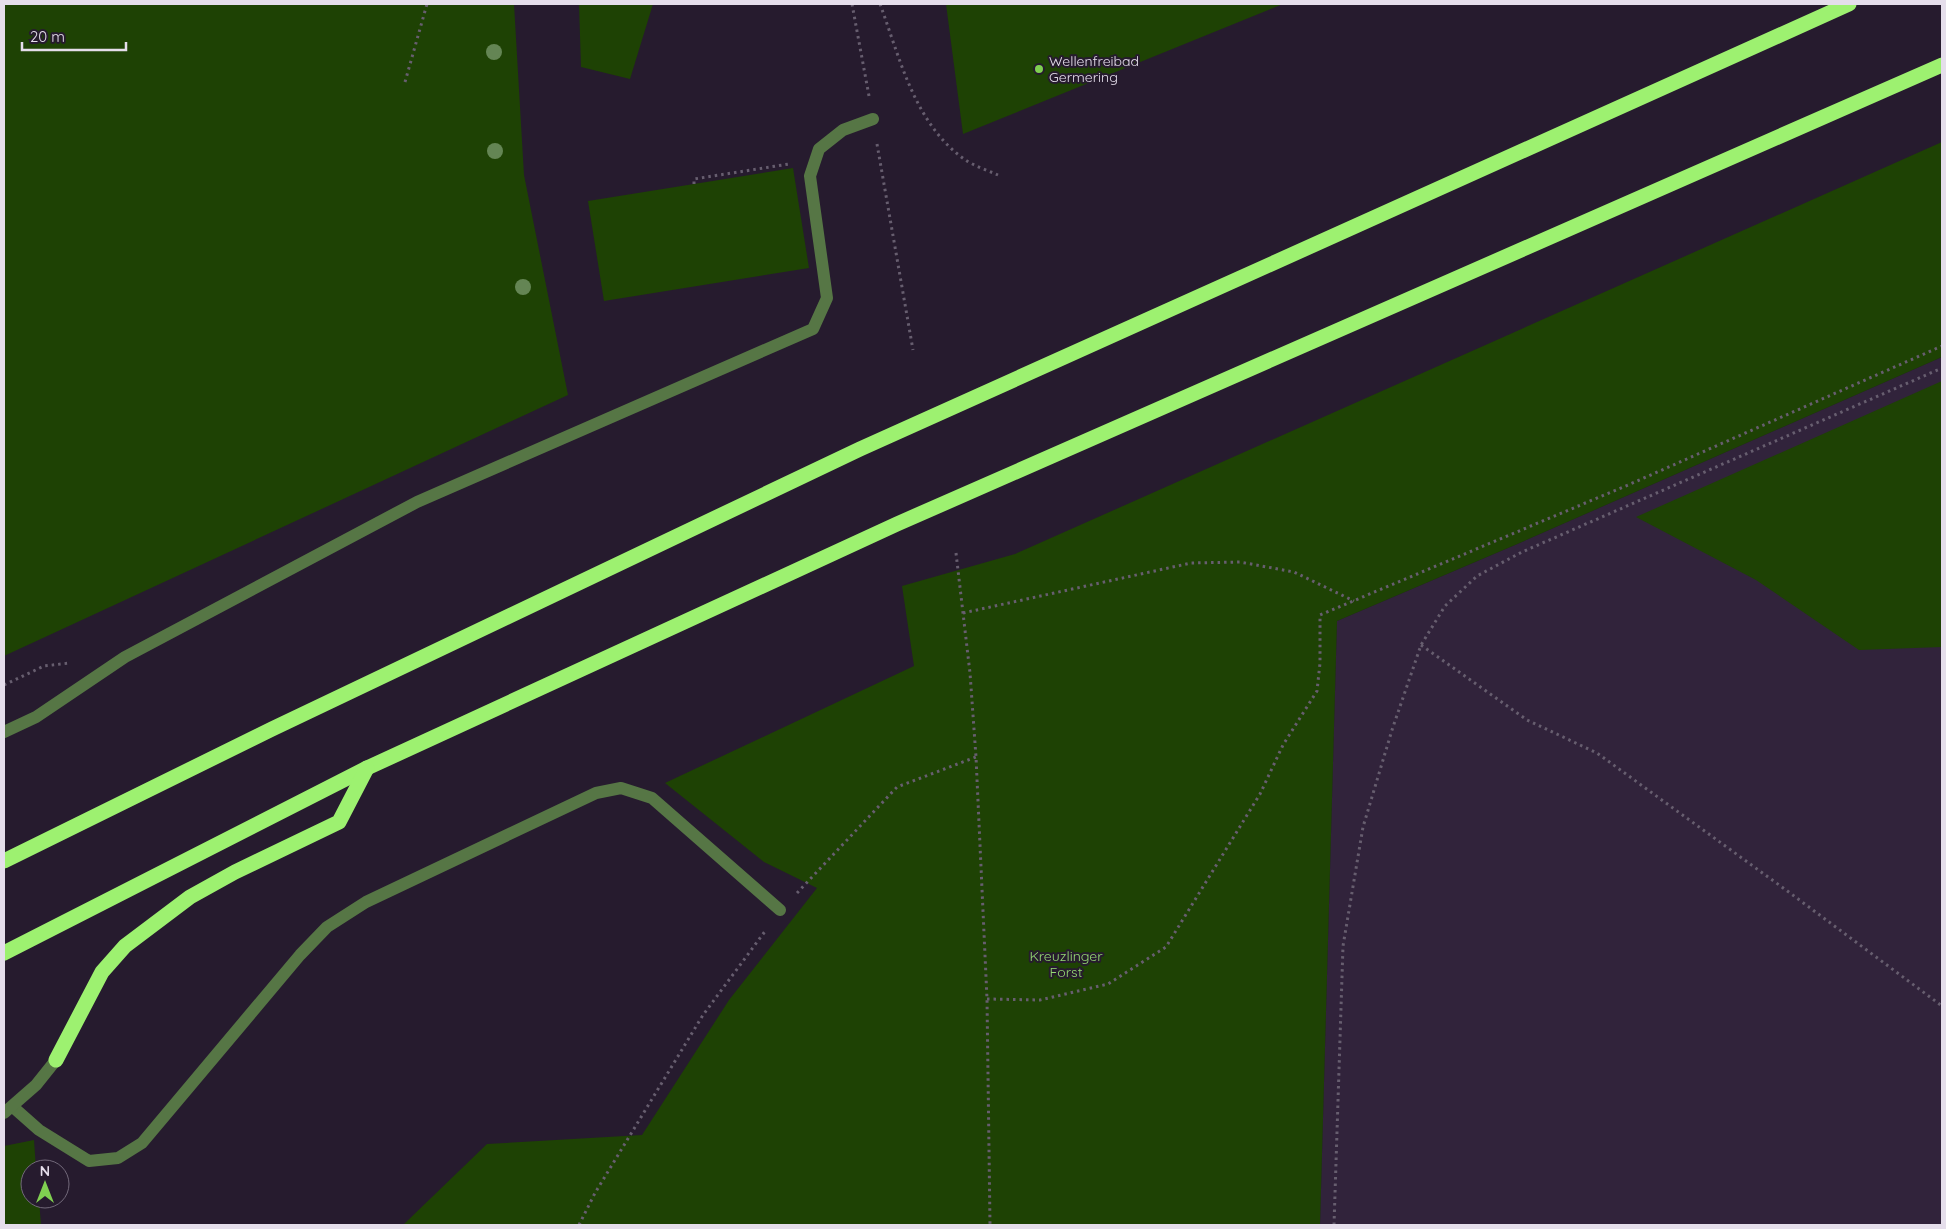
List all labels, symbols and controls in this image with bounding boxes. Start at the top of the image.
scale bar [22,20,126,52]
text: 20 m [30,27,65,46]
place label: Wellenfreibad Germering [1049,52,1139,86]
marker: Wellenfreibad Germering [1033,63,1045,75]
park label: Kreuzlinger Forst [1029,947,1103,981]
north arrow [20,1159,70,1209]
text: N [40,1162,50,1180]

